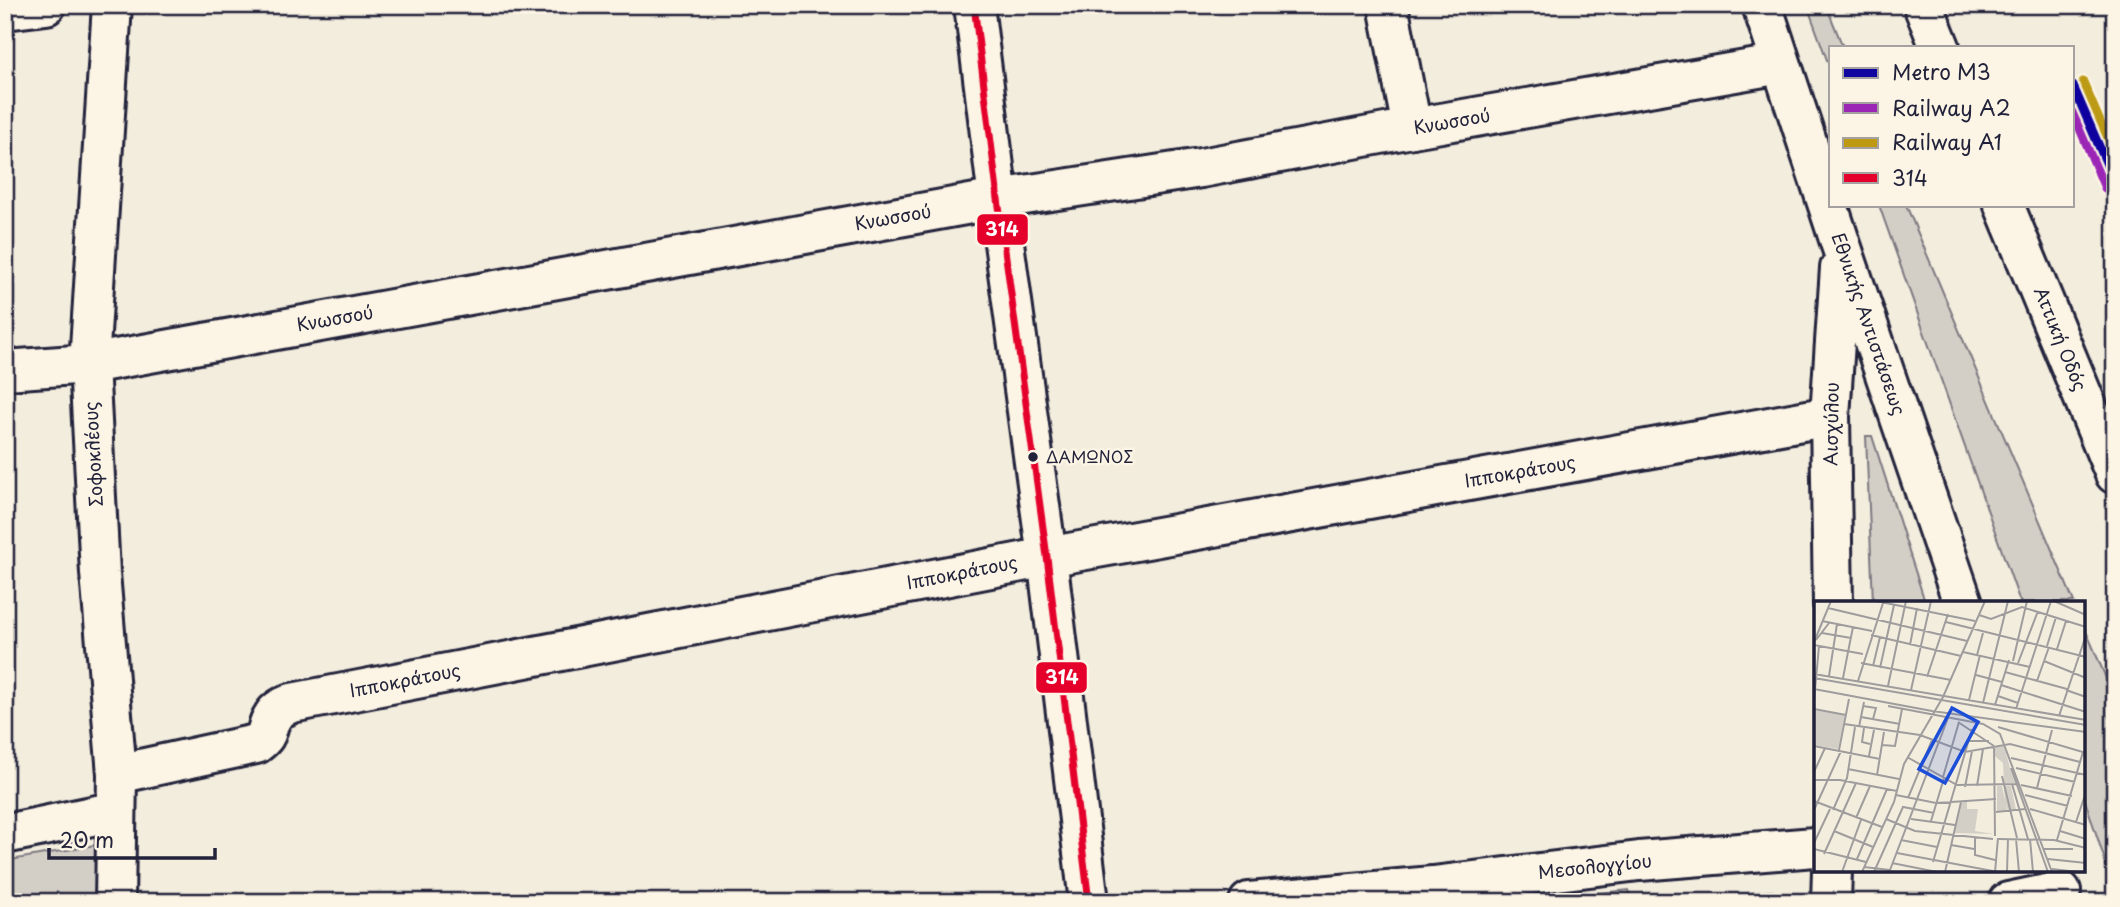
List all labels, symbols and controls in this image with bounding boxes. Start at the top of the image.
legend [1829,46,2074,206]
text: Metro Μ3 [1892,55,1991,87]
text: Railway A2 [1892,91,2011,123]
street label: Κνωσσού [1411,101,1492,141]
text: Railway A1 [1892,125,2002,157]
text: 314 [1892,161,1928,193]
street label: Κνωσσού [852,197,933,237]
line badge: 314 [976,213,1029,246]
text: 314 [985,214,1019,242]
street label: Εθνικής Αντιστάσεως [1825,229,1913,418]
street label: Αττική Οδός [2028,282,2095,395]
street label: Κνωσσού [294,298,375,338]
street label: Αισχύλου [1816,382,1845,466]
street label: Σοφοκλέους [76,401,109,507]
place label: ΔΑΜΩΝΟΣ [1046,444,1134,468]
street label: Ιπποκράτους [1462,447,1577,494]
marker: ΔΑΜΩΝΟΣ [1026,450,1040,464]
street label: Ιπποκράτους [904,548,1019,595]
inset map [1814,601,2085,872]
street label: Ιπποκράτους [347,656,462,703]
line badge: 314 [1035,661,1088,694]
text: 314 [1045,662,1079,690]
scale bar [49,816,215,860]
text: 20 m [60,823,114,855]
street label: Μεσολογγίου [1537,846,1653,885]

